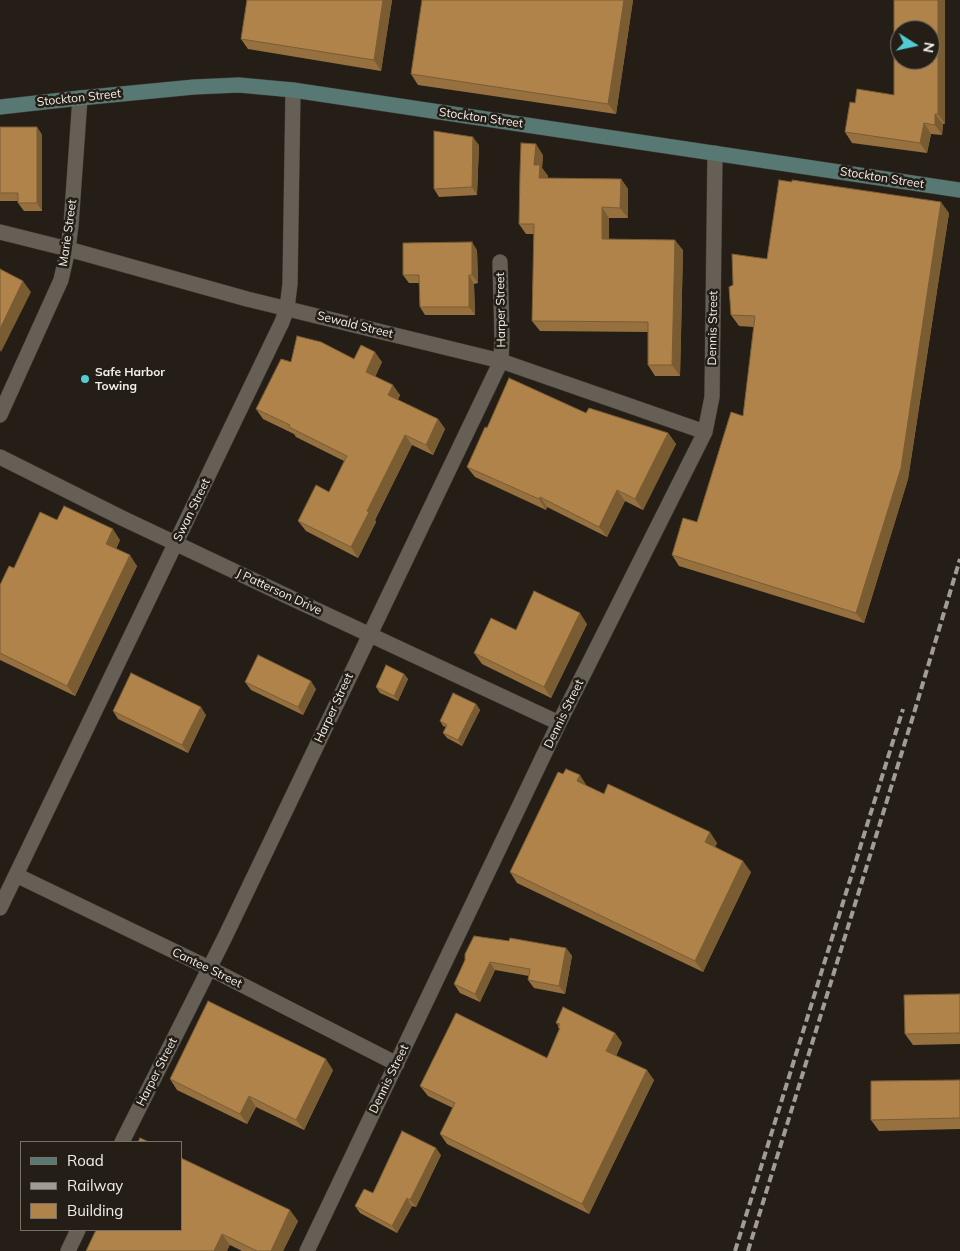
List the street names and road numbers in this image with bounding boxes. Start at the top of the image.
street label: Stockton Street [36,86,122,110]
street label: Stockton Street [438,105,524,131]
street label: Stockton Street [839,164,925,192]
street label: Marie Street [56,199,80,267]
street label: Harper Street [493,272,509,348]
street label: Dennis Street [705,291,721,365]
street label: Sewald Street [316,309,394,341]
street label: Swan Street [171,476,213,544]
street label: J Patterson Drive [234,566,324,618]
street label: Harper Street [312,671,356,745]
street label: Dennis Street [541,677,587,751]
street label: Cantee Street [170,945,244,991]
street label: Harper Street [134,1035,180,1109]
street label: Dennis Street [366,1042,412,1116]

